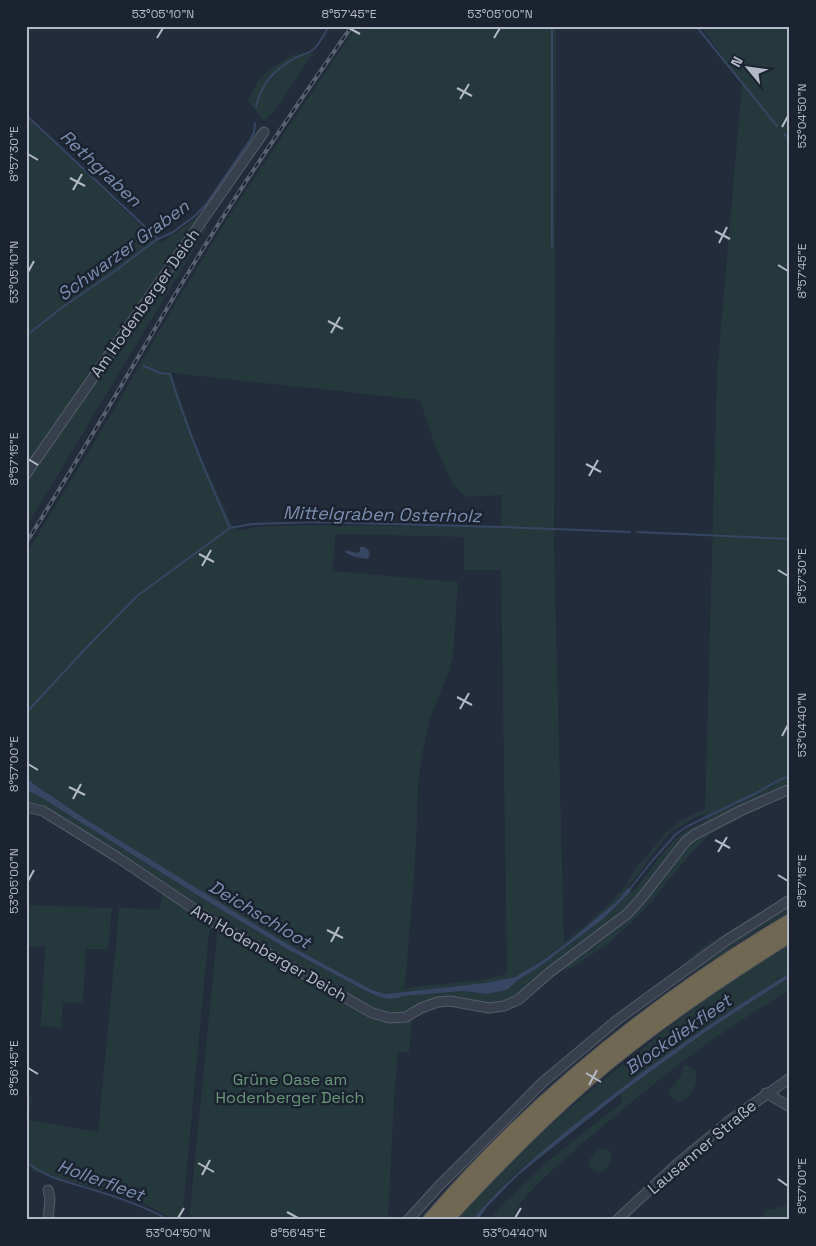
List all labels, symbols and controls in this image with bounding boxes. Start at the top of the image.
text: 53°05'10"N [132,6,194,22]
text: 8°57'45"E [322,6,377,22]
text: 53°05'00"N [467,6,533,22]
north arrow [724,42,774,92]
text: N [726,53,747,70]
text: 53°04'50"N [794,84,810,148]
water label: Rethgraben [56,125,147,212]
text: 8°57'30"E [6,126,22,182]
water label: Schwarzer Graben [53,194,194,306]
street label: Am Hodenberger Deich [86,225,204,381]
text: 53°05'10"N [6,241,22,303]
text: 8°57'45"E [794,243,810,298]
text: 8°57'15"E [6,432,22,485]
water label: Mittelgraben Osterholz [283,501,483,527]
text: 8°57'30"E [794,548,810,604]
text: 53°04'40"N [794,693,810,757]
text: 8°57'00"E [6,736,22,792]
text: 53°05'00"N [6,848,22,914]
text: 8°57'15"E [794,854,810,907]
water label: Deichschloot [205,875,317,954]
street label: Am Hodenberger Deich [187,900,351,1006]
water label: Blockdiekfleet [620,988,737,1079]
text: 8°56'45"E [6,1040,22,1096]
park label: Grüne Oase am Hodenberger Deich [216,1069,364,1108]
street label: Lausanner Straße [643,1095,761,1199]
water label: Hollerfleet [55,1154,149,1207]
text: 8°57'00"E [794,1158,810,1214]
text: 53°04'50"N [146,1225,210,1241]
text: 8°56'45"E [270,1225,326,1241]
text: 53°04'40"N [483,1225,547,1241]

